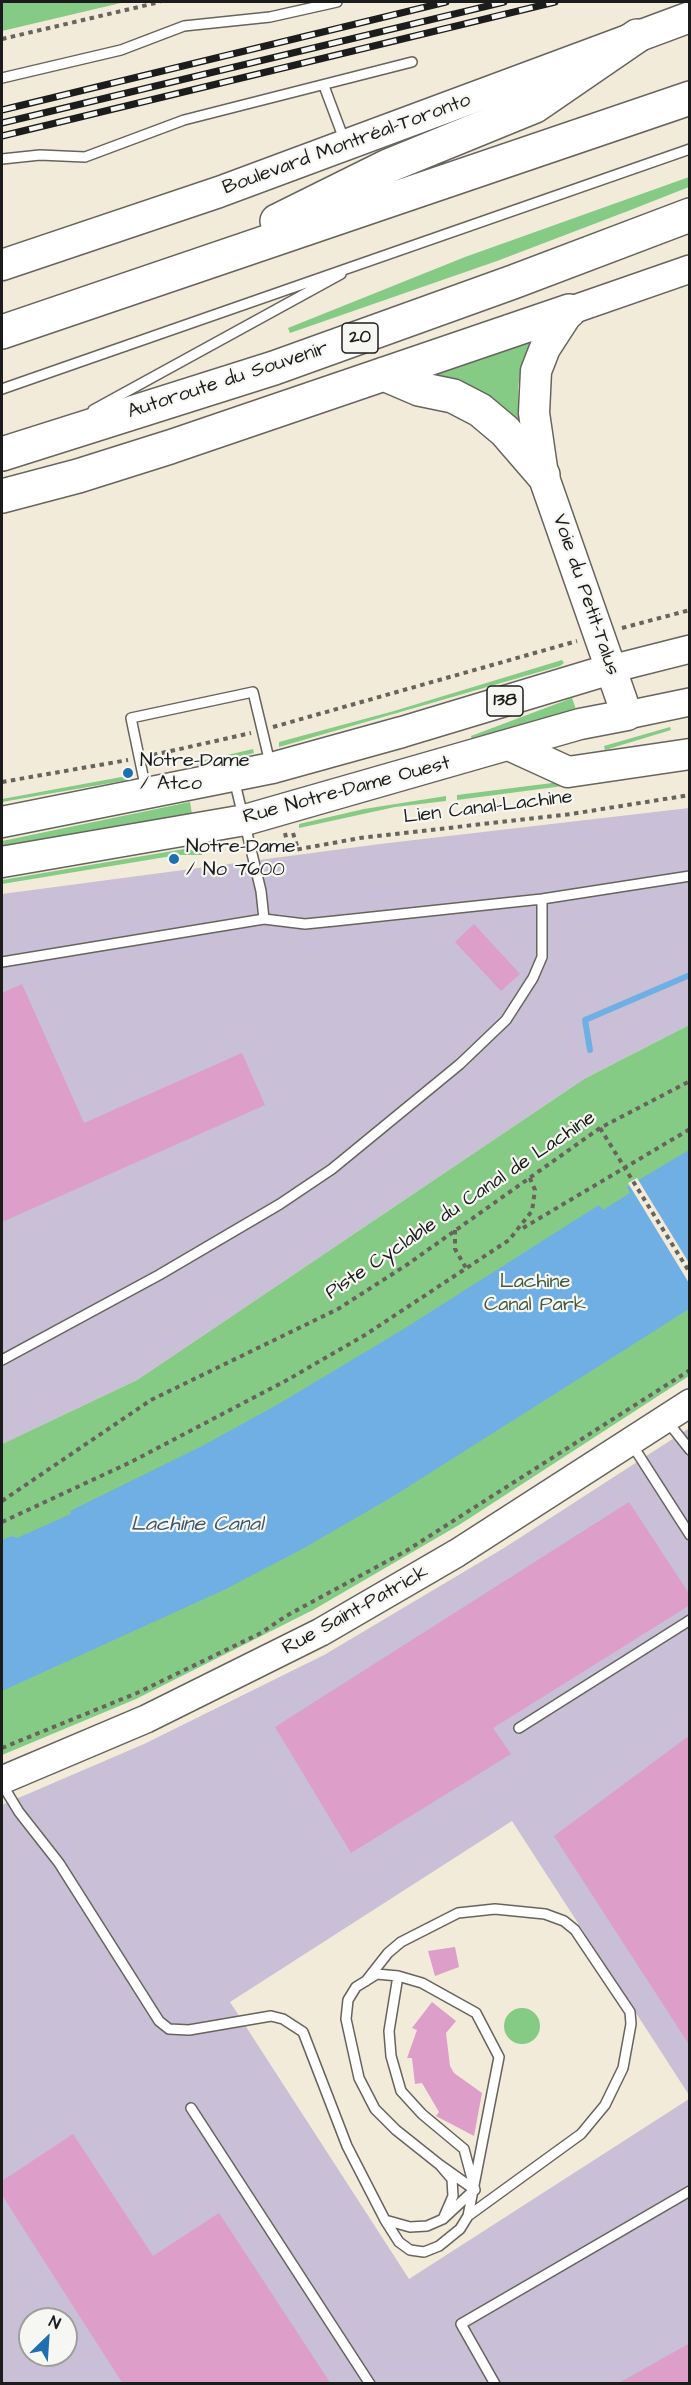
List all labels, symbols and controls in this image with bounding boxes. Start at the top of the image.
street label: Boulevard Montréal-Toronto [220,89,474,201]
road number: 20 [342,323,378,353]
street label: Autoroute du Souvenir [125,337,331,425]
street label: Voie du Petit-Talus [546,511,624,679]
road number: 138 [487,686,523,716]
place label: Notre-Dame / Atco [140,750,249,797]
street label: Rue Notre-Dame Ouest [241,752,453,830]
marker: Notre-Dame / Atco [121,766,135,780]
street label: Lien Canal-Lachine [402,786,574,830]
place label: Notre-Dame / No 7600 [186,836,295,883]
marker: Notre-Dame / No 7600 [167,852,181,866]
street label: Piste Cyclable du Canal de Lachine [321,1106,601,1306]
park label: Lachine Canal Park [484,1271,586,1318]
water label: Lachine Canal [131,1513,263,1539]
street label: Rue Saint-Patrick [279,1561,433,1661]
north arrow [18,2307,78,2367]
text: N [46,2310,64,2335]

